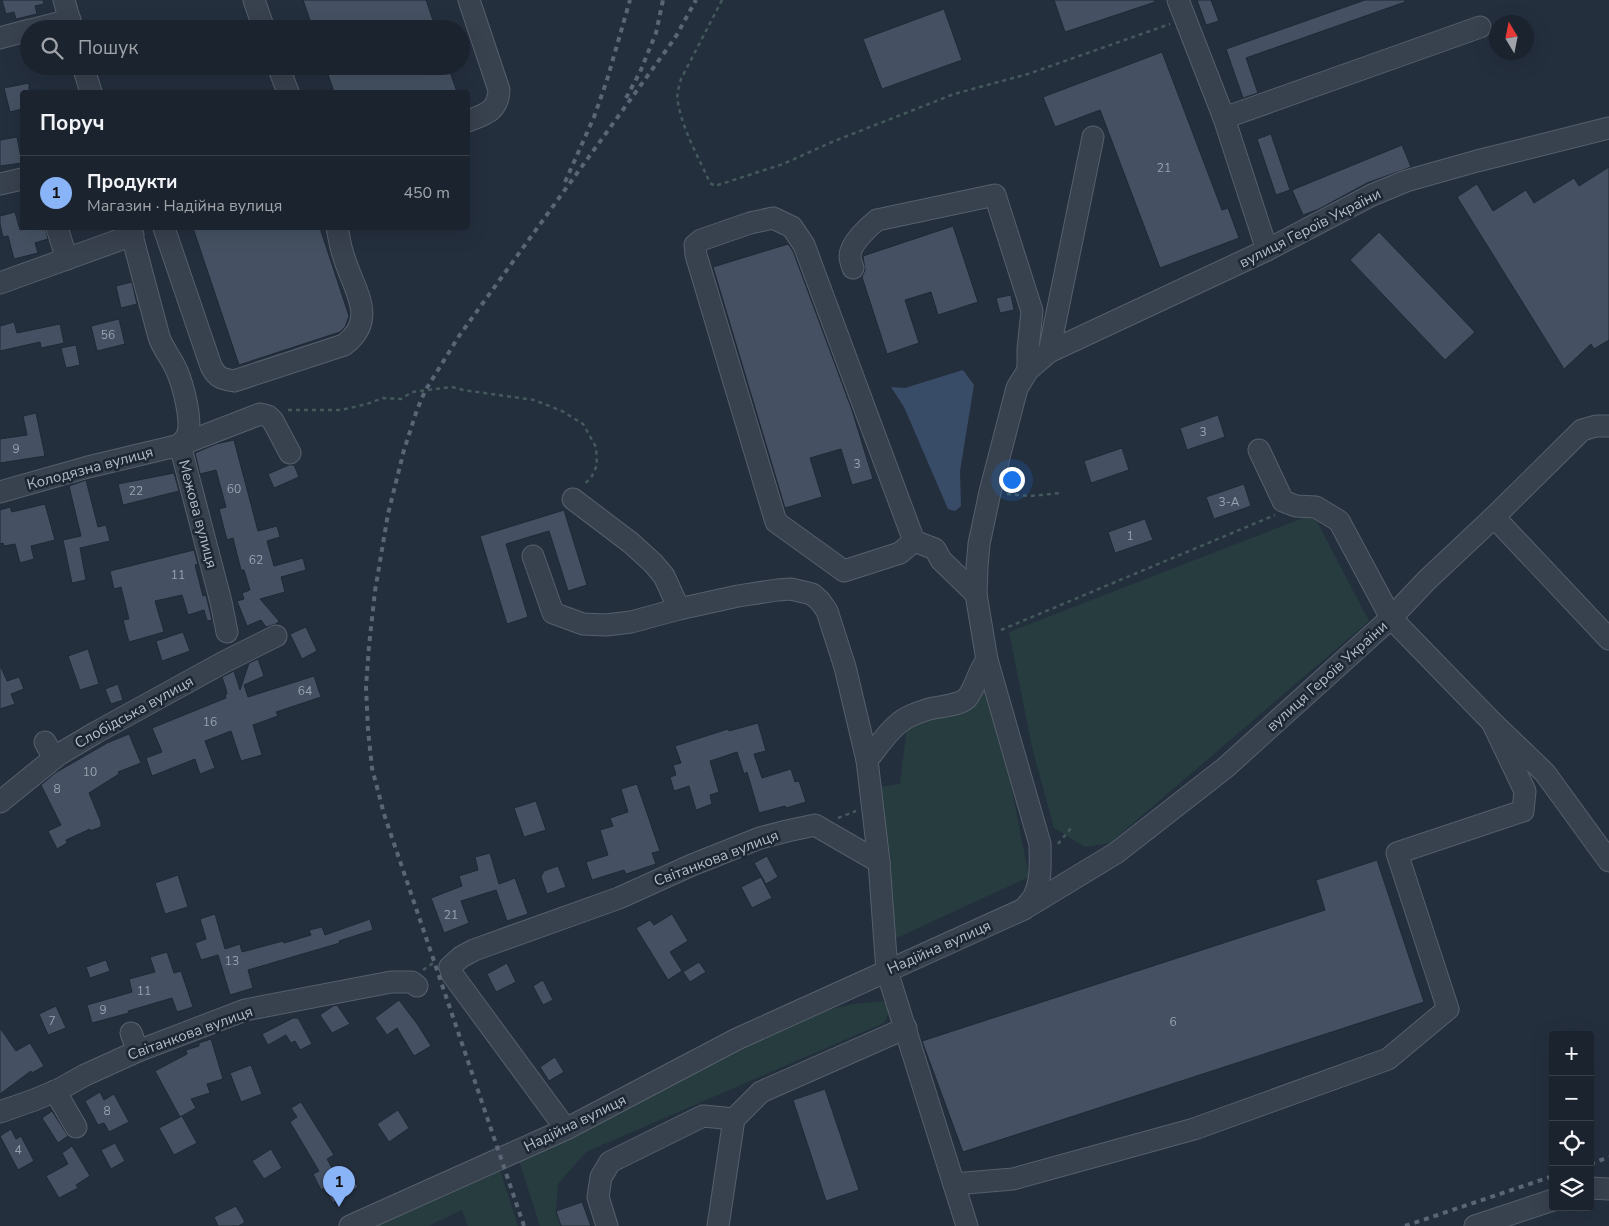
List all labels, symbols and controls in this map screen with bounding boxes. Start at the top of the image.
north arrow [1489,15,1534,60]
search box [20,20,470,75]
icon: search [38,34,66,62]
text: Пошук [78,35,138,61]
text: Поруч [40,109,105,137]
house number: 21 [1157,160,1171,176]
text: Продукти [87,169,178,195]
text: 1 [51,182,61,204]
text: 450 m [403,182,450,204]
street label: вулиця Героїв України [1236,184,1384,272]
text: Магазин · Надійна вулиця [87,195,282,217]
house number: 56 [101,327,115,343]
house number: 3 [1199,424,1207,440]
house number: 9 [12,441,20,457]
street label: Колодязна вулиця [25,441,155,495]
house number: 3 [853,456,861,472]
street label: Межова вулиця [174,458,222,570]
your location [999,467,1025,493]
house number: 60 [227,481,241,497]
house number: 22 [129,483,143,499]
house number: 3-А [1219,494,1240,510]
house number: 1 [1126,528,1134,544]
house number: 62 [249,552,263,568]
house number: 11 [171,567,185,583]
street label: вулиця Героїв України [1262,616,1392,736]
street label: Слобідська вулиця [71,671,197,753]
house number: 64 [298,683,312,699]
house number: 16 [203,714,217,730]
house number: 10 [83,764,97,780]
house number: 8 [53,781,61,797]
street label: Світанкова вулиця [651,825,781,891]
house number: 21 [444,907,458,923]
street label: Надійна вулиця [884,915,994,979]
house number: 13 [225,953,239,969]
house number: 11 [137,983,151,999]
street label: Світанкова вулиця [125,1001,255,1065]
house number: 9 [99,1002,107,1018]
house number: 7 [48,1013,56,1029]
house number: 6 [1169,1014,1177,1030]
map controls [1549,1031,1594,1211]
button: + [1549,1031,1594,1076]
button: − [1549,1076,1594,1121]
street label: Надійна вулиця [520,1090,630,1156]
house number: 8 [103,1103,111,1119]
button: locate [1549,1121,1594,1166]
house number: 4 [14,1142,22,1158]
pin: 1 [323,1166,355,1207]
button: layers [1549,1166,1594,1211]

